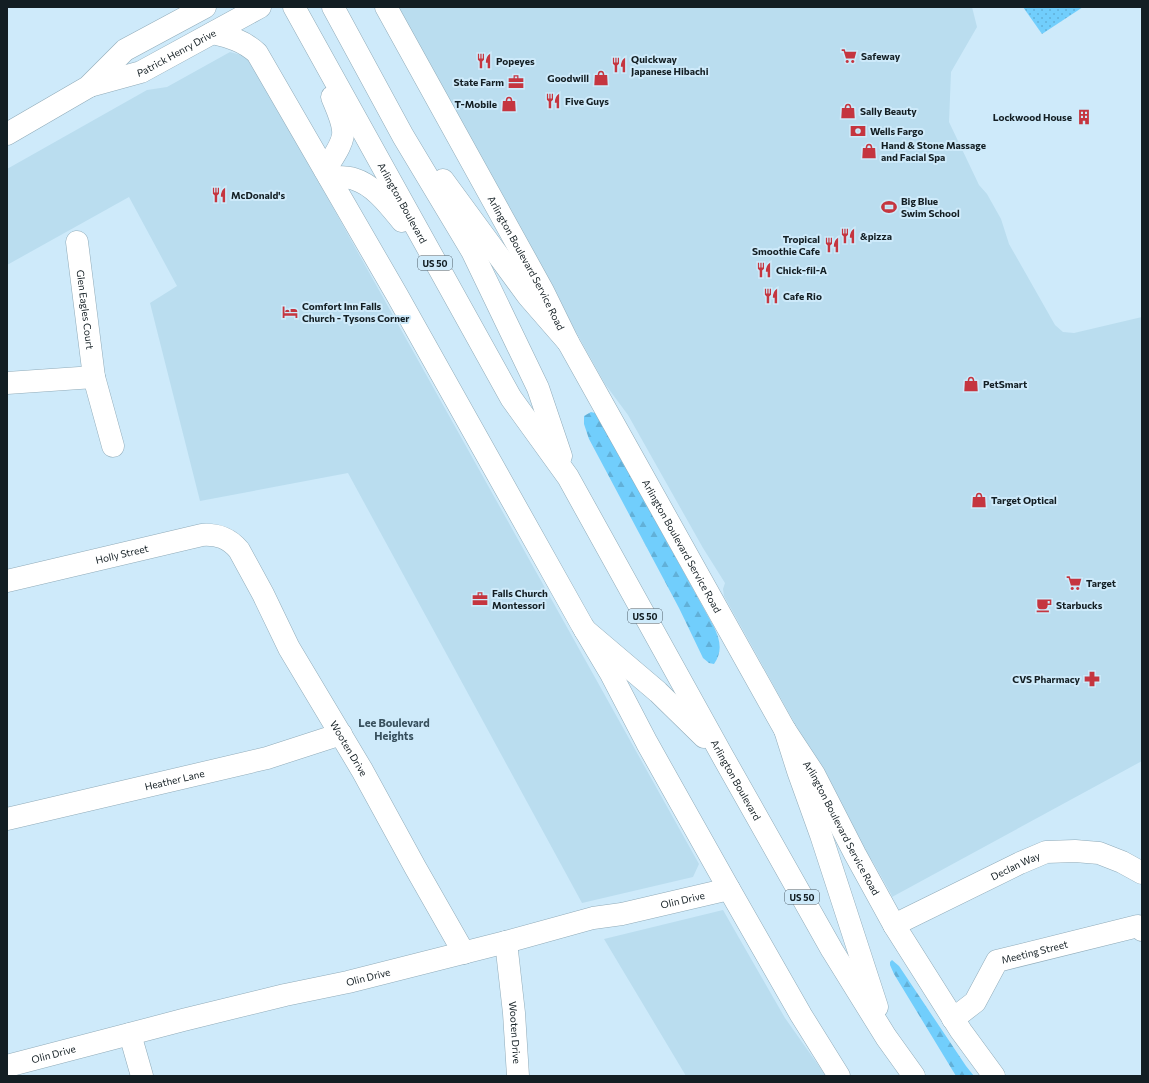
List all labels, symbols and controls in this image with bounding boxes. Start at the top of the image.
street label: Patrick Henry Drive [136,26,218,79]
supermarket icon: Safeway [840,47,858,65]
place label: Safeway [861,50,901,62]
restaurant icon: Popeyes [475,52,493,70]
place label: Quickway Japanese Hibachi [631,53,709,77]
place label: Popeyes [496,55,535,67]
restaurant icon: Quickway Japanese Hibachi [610,56,628,74]
shop icon: Goodwill [592,69,610,87]
place label: Goodwill [547,72,589,84]
office icon: State Farm [507,73,525,91]
place label: State Farm [454,76,504,88]
restaurant icon: Five Guys [544,92,562,110]
shop icon: T-Mobile [500,95,518,113]
place label: Five Guys [565,95,609,107]
place label: T-Mobile [454,98,497,110]
shop icon: Sally Beauty [839,102,857,120]
place label: Sally Beauty [860,105,917,117]
building icon: Lockwood House [1075,108,1093,126]
place label: Lockwood House [993,111,1072,123]
bank icon: Wells Fargo [849,122,867,140]
place label: Wells Fargo [870,125,923,137]
place label: Hand & Stone Massage and Facial Spa [881,139,986,163]
shop icon: Hand & Stone Massage and Facial Spa [860,142,878,160]
street label: Arlington Boulevard [375,160,430,246]
restaurant icon: McDonald's [210,186,228,204]
place label: McDonald's [231,189,286,201]
street label: Arlington Boulevard Service Road [486,194,567,332]
place label: Big Blue Swim School [901,195,960,219]
sports icon: Big Blue Swim School [880,198,898,216]
restaurant icon: &pizza [839,227,857,245]
place label: &pizza [860,230,892,242]
place label: Tropical Smoothie Cafe [752,233,820,257]
restaurant icon: Tropical Smoothie Cafe [823,236,841,254]
road number: US 50 [418,256,452,270]
restaurant icon: Chick-fil-A [755,261,773,279]
place label: Chick-fil-A [776,264,827,276]
street label: Glen Eagles Court [75,269,96,350]
restaurant icon: Cafe Rio [762,287,780,305]
place label: Cafe Rio [783,290,822,302]
place label: Comfort Inn Falls Church - Tysons Corner [302,300,409,324]
hotel icon: Comfort Inn Falls Church - Tysons Corner [281,303,299,321]
shop icon: PetSmart [962,375,980,393]
place label: PetSmart [983,378,1027,390]
street label: Arlington Boulevard Service Road [640,477,724,615]
shop icon: Target Optical [970,491,988,509]
place label: Target Optical [991,494,1057,506]
street label: Holly Street [94,542,149,566]
supermarket icon: Target [1065,574,1083,592]
place label: Target [1086,577,1116,589]
place label: Falls Church Montessori [492,587,548,611]
office icon: Falls Church Montessori [471,590,489,608]
cafe icon: Starbucks [1035,596,1053,614]
place label: Starbucks [1056,599,1103,611]
road number: US 50 [628,609,662,623]
pharmacy icon: CVS Pharmacy [1083,670,1101,688]
place label: CVS Pharmacy [1012,673,1081,685]
district label: Lee Boulevard Heights [358,716,430,742]
street label: Wooten Drive [328,718,370,778]
street label: Arlington Boulevard [709,738,764,822]
street label: Arlington Boulevard Service Road [801,758,882,897]
street label: Heather Lane [143,767,206,793]
street label: Declan Way [989,849,1042,882]
street label: Olin Drive [659,889,706,911]
road number: US 50 [785,890,819,904]
street label: Meeting Street [1000,938,1069,966]
street label: Olin Drive [345,966,391,988]
street label: Wooten Drive [507,1001,523,1064]
street label: Olin Drive [30,1042,77,1065]

